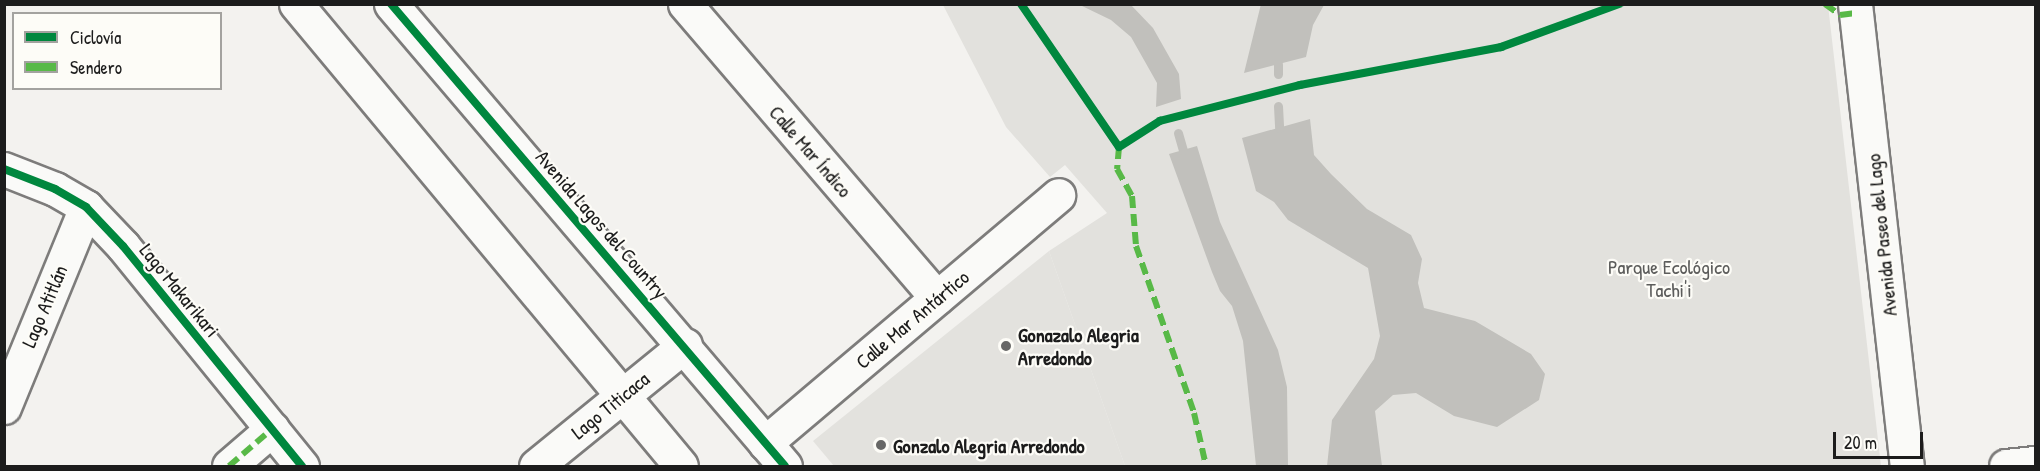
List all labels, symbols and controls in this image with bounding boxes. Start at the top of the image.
legend [12,12,222,90]
text: Ciclovía [70,25,121,50]
text: Sendero [70,55,122,80]
street label: Calle Mar Índico [765,100,857,202]
street label: Avenida Lagos del Country [531,145,673,303]
street label: Avenida Paseo del Lago [1861,153,1901,317]
street label: Lago Makarikari [135,238,225,342]
park label: Parque Ecológico Tachi'i [1608,255,1730,302]
street label: Lago Atitlán [16,261,72,351]
street label: Calle Mar Antártico [851,265,973,373]
place label: Gonazalo Alegria Arredondo [1018,322,1139,369]
marker: Gonazalo Alegria Arredondo [999,339,1013,353]
street label: Lago Titicaca [566,366,654,444]
scale bar [1836,420,1926,458]
text: 20 m [1844,430,1877,455]
place label: Gonzalo Alegria Arredondo [893,433,1085,457]
marker: Gonzalo Alegria Arredondo [874,438,888,452]

